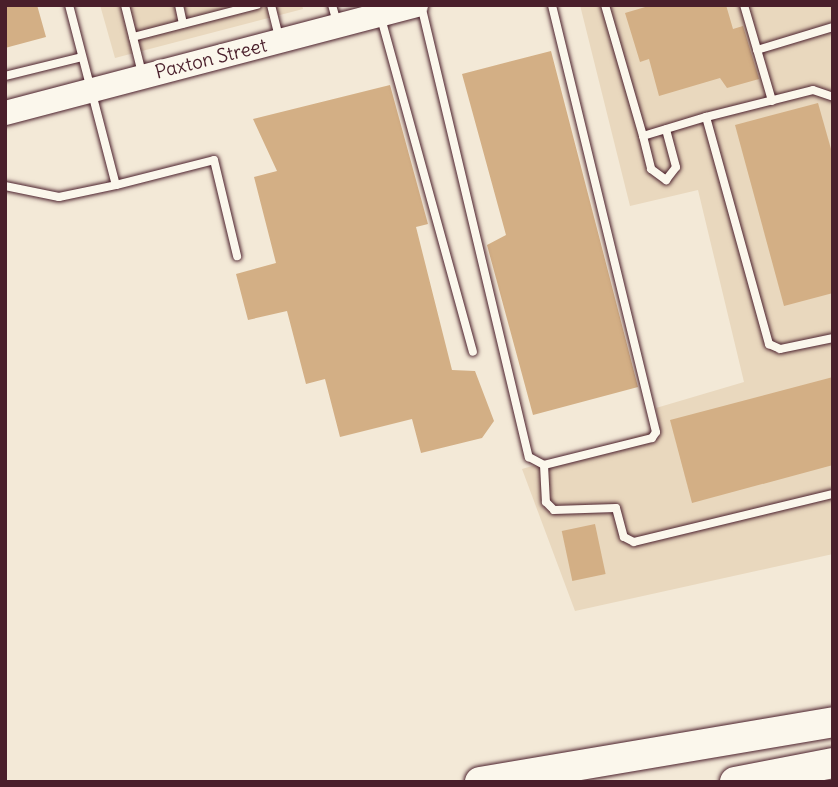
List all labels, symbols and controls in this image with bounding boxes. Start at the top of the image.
street label: Paxton Street [153,34,269,84]

